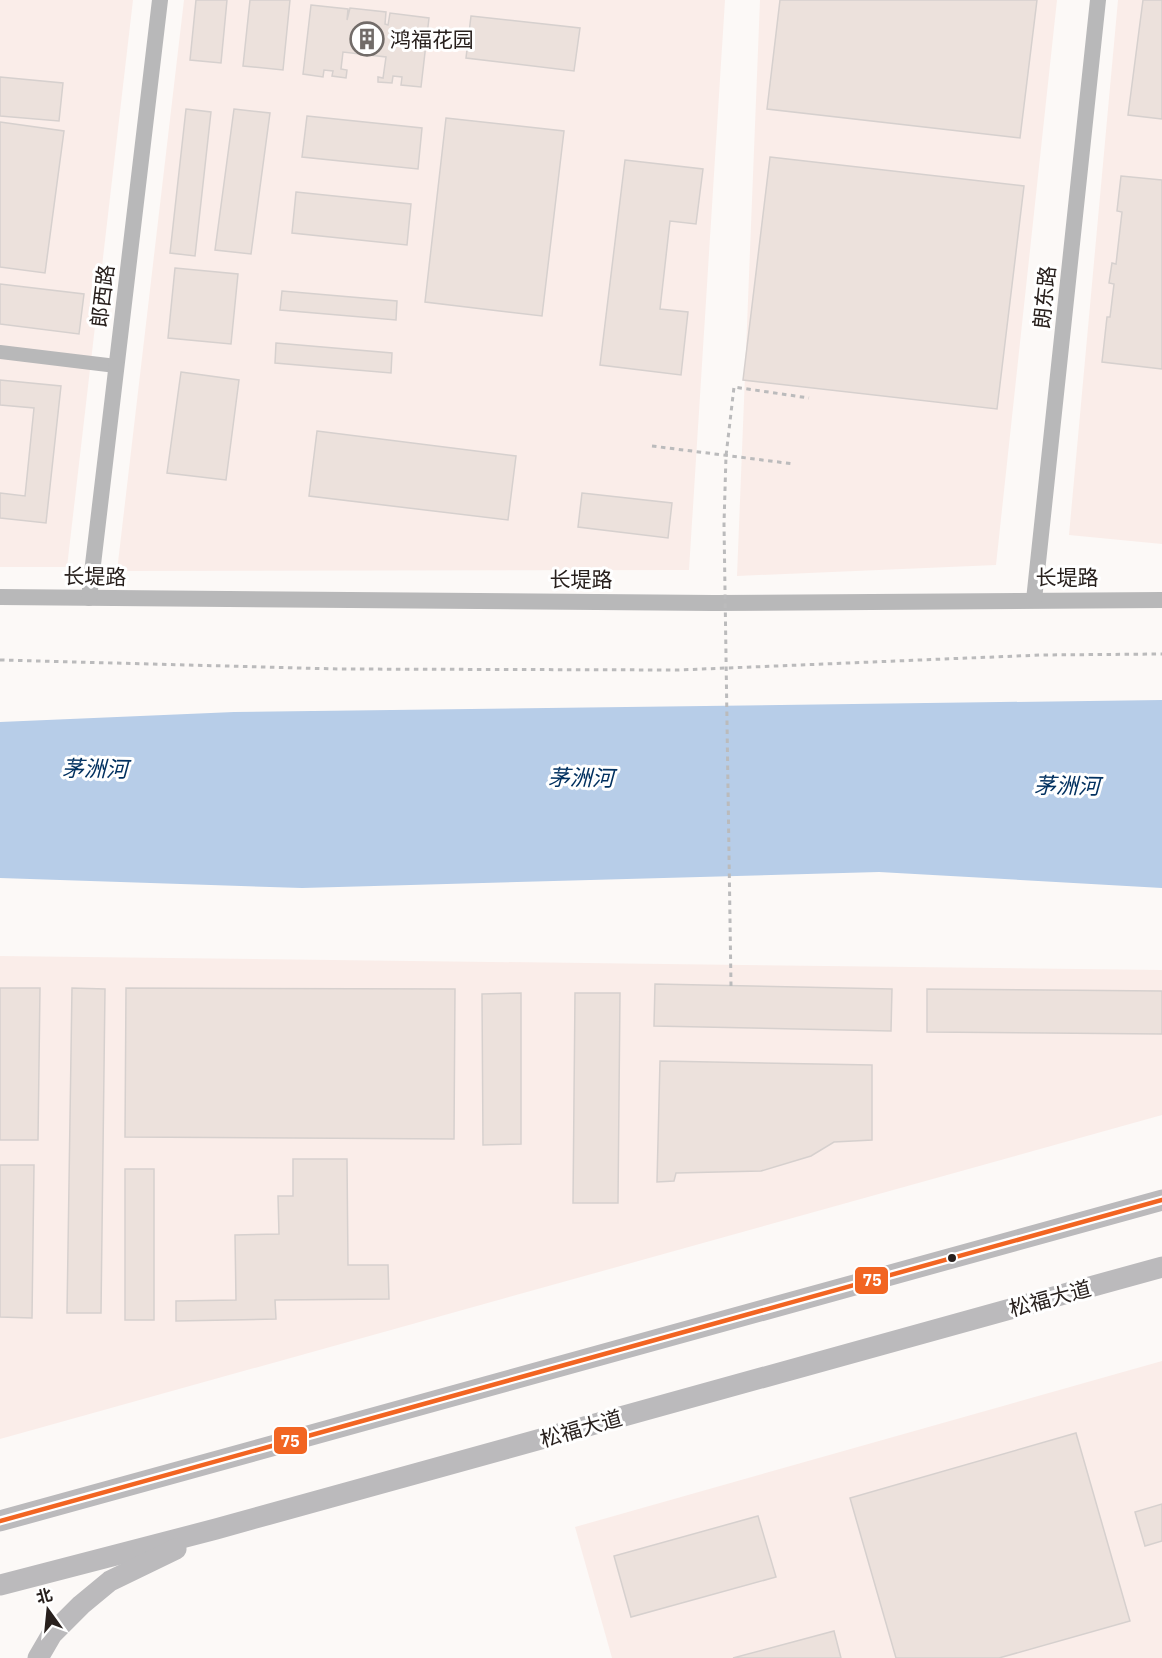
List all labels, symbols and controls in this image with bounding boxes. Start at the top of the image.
building icon: 鸿福花园 [349,21,385,57]
place label: 鸿福花园 [390,25,474,53]
street label: 郎西路 [84,263,120,329]
street label: 朗东路 [1027,264,1061,330]
street label: 长堤路 [63,561,127,591]
street label: 长堤路 [1036,563,1099,591]
street label: 长堤路 [550,565,613,593]
water label: 茅洲河 [62,753,132,783]
water label: 茅洲河 [548,762,618,792]
water label: 茅洲河 [1034,770,1104,800]
unlabelled marker [946,1252,958,1264]
line badge: 75 [854,1266,889,1295]
text: 75 [862,1270,882,1290]
street label: 松福大道 [1006,1274,1094,1322]
street label: 松福大道 [537,1403,625,1453]
line badge: 75 [273,1426,308,1455]
text: 75 [280,1431,300,1451]
north arrow [18,1580,78,1640]
text: 北 [34,1584,54,1607]

